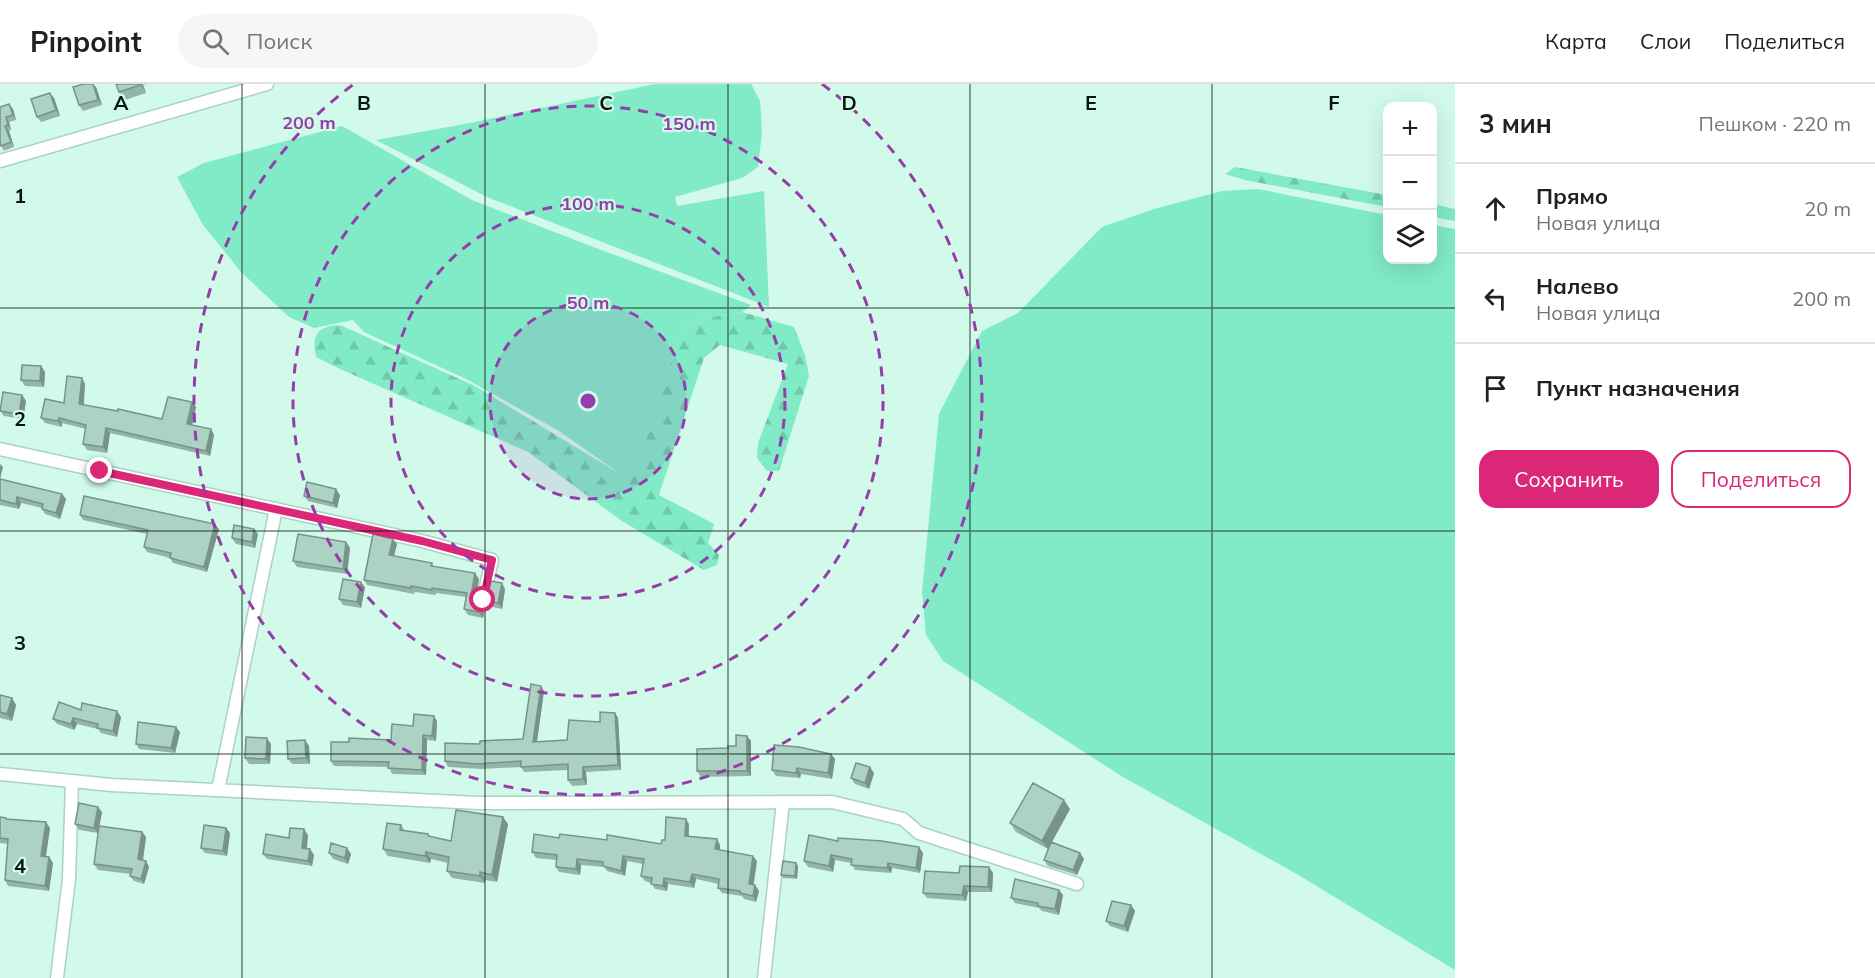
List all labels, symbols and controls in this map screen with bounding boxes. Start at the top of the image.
search box [178,14,598,68]
text: Pinpoint [30,24,142,59]
icon: search [199,25,232,58]
text: Поиск [247,27,312,55]
text: Карта [1545,28,1607,54]
text: Слои [1640,28,1691,54]
text: Поделиться [1724,28,1845,54]
text: A [114,90,129,115]
text: B [357,90,371,115]
text: C [599,90,613,115]
text: D [841,90,857,115]
text: E [1085,90,1097,115]
text: F [1328,90,1340,115]
map controls [1383,102,1437,264]
button: + [1383,102,1437,156]
text: 3 мин [1479,107,1552,140]
text: 200 m [282,111,336,134]
text: Пешком · 220 m [1699,111,1851,136]
text: 150 m [662,112,716,135]
button: − [1383,156,1437,210]
text: Прямо [1536,182,1608,210]
text: 1 [14,183,26,208]
text: 100 m [561,192,615,215]
icon: ahead [1479,192,1512,225]
text: 20 m [1804,196,1851,221]
button: layers [1383,210,1437,264]
text: Новая улица [1536,210,1661,235]
text: Налево [1536,272,1619,300]
icon: left [1479,282,1512,315]
text: 200 m [1792,286,1851,311]
text: 50 m [567,291,609,314]
text: Новая улица [1536,300,1661,325]
icon: arrive [1479,372,1512,405]
text: Пункт назначения [1536,374,1740,402]
centre of rings [578,391,598,411]
text: 2 [14,406,26,431]
button: Сохранить [1479,450,1659,508]
button: Поделиться [1671,450,1851,508]
route end [86,457,112,483]
route start [469,586,495,612]
text: 3 [14,630,26,655]
text: 4 [14,853,26,878]

